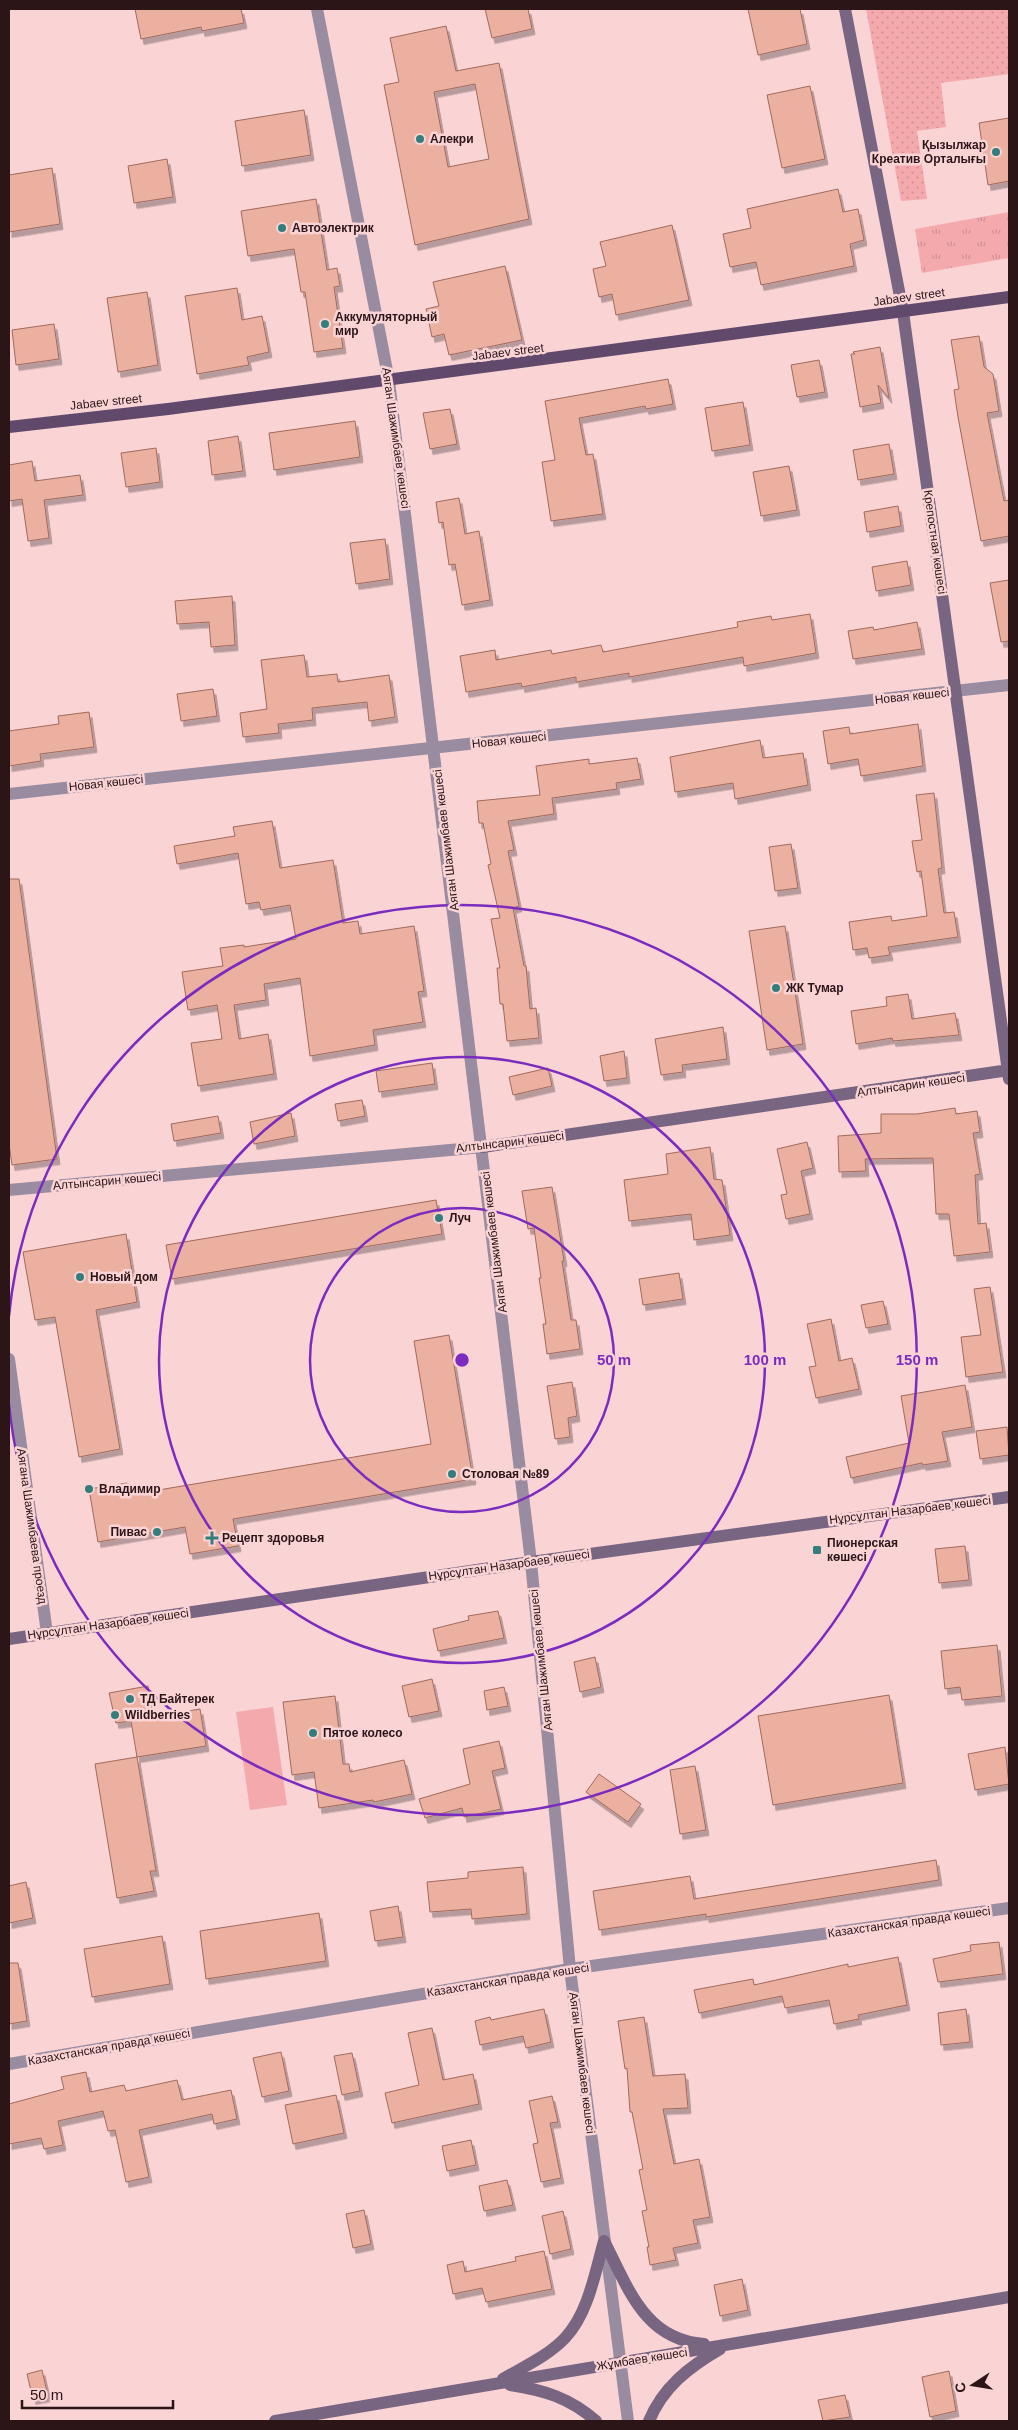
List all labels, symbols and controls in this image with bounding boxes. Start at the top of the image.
place label: Алекри [430,132,474,146]
marker: Алекри [414,133,426,145]
place label: Қызылжар Креатив Орталығы [872,138,986,166]
marker: Қызылжар Креатив Орталығы [990,146,1002,158]
place label: Автоэлектрик [292,221,375,235]
marker: Автоэлектрик [276,222,288,234]
street label: Jabaev street [872,285,946,309]
place label: Аккумуляторный мир [335,310,437,338]
marker: Аккумуляторный мир [319,318,331,330]
street label: Jabaev street [471,341,545,363]
street label: Аяган Шажимбаев көшесі [379,367,413,509]
street label: Jabaev street [69,391,143,413]
street label: Крепостная көшесі [921,489,949,595]
street label: Новая көшесі [874,685,950,707]
street label: Новая көшесі [471,729,547,751]
street label: Аяган Шажимбаев көшесі [430,769,462,911]
street label: Новая көшесі [68,772,144,794]
place label: ЖК Тумар [785,981,844,995]
marker: ЖК Тумар [770,982,782,994]
street label: Алтынсарин көшесі [856,1071,966,1099]
street label: Алтынсарин көшесі [455,1128,565,1156]
street label: Алтынсарин көшесі [52,1169,162,1193]
street label: Аяган Шажимбаев көшесі [478,1171,510,1313]
place label: Луч [449,1211,471,1225]
marker: Луч [433,1212,445,1224]
place label: Новый дом [90,1270,158,1284]
marker: Новый дом [74,1271,86,1283]
centre of rings [453,1351,471,1369]
text: 50 m [597,1351,631,1368]
text: 100 m [744,1351,786,1368]
text: 150 m [896,1351,938,1368]
street label: Аягана Шажимбаева проезд [14,1447,50,1605]
place label: Столовая №89 [462,1467,549,1481]
marker: Столовая №89 [446,1468,458,1480]
place label: Владимир [99,1482,161,1496]
marker: Владимир [83,1483,95,1495]
street label: Нұрсұлтан Назарбаев көшесі [828,1493,992,1527]
place label: Пивас [110,1525,147,1539]
marker: Пивас [151,1526,163,1538]
place label: Рецепт здоровья [222,1531,324,1545]
marker: Рецепт здоровья [206,1532,218,1544]
place label: Пионерская көшесі [827,1536,898,1564]
marker: Пионерская көшесі [811,1544,823,1556]
street label: Нұрсұлтан Назарбаев көшесі [427,1547,591,1583]
street label: Аяган Шажимбаев көшесі [527,1589,555,1731]
street label: Нұрсұлтан Назарбаев көшесі [26,1606,190,1642]
place label: ТД Байтерек [140,1692,215,1706]
marker: ТД Байтерек [124,1693,136,1705]
place label: Wildberries [125,1708,191,1722]
marker: Wildberries [109,1709,121,1721]
place label: Пятое колесо [323,1726,403,1740]
marker: Пятое колесо [307,1727,319,1739]
street label: Казахстанская правда көшесі [827,1904,991,1940]
street label: Казахстанская правда көшесі [426,1960,590,2000]
street label: Аяган Шажимбаев көшесі [566,1992,598,2134]
street label: Казахстанская правда көшесі [27,2026,191,2068]
street label: Жұмбаев көшесі [596,2345,688,2373]
north arrow [948,2360,998,2410]
scale bar [22,2378,174,2410]
text: С [951,2381,969,2394]
text: 50 m [30,2386,63,2403]

